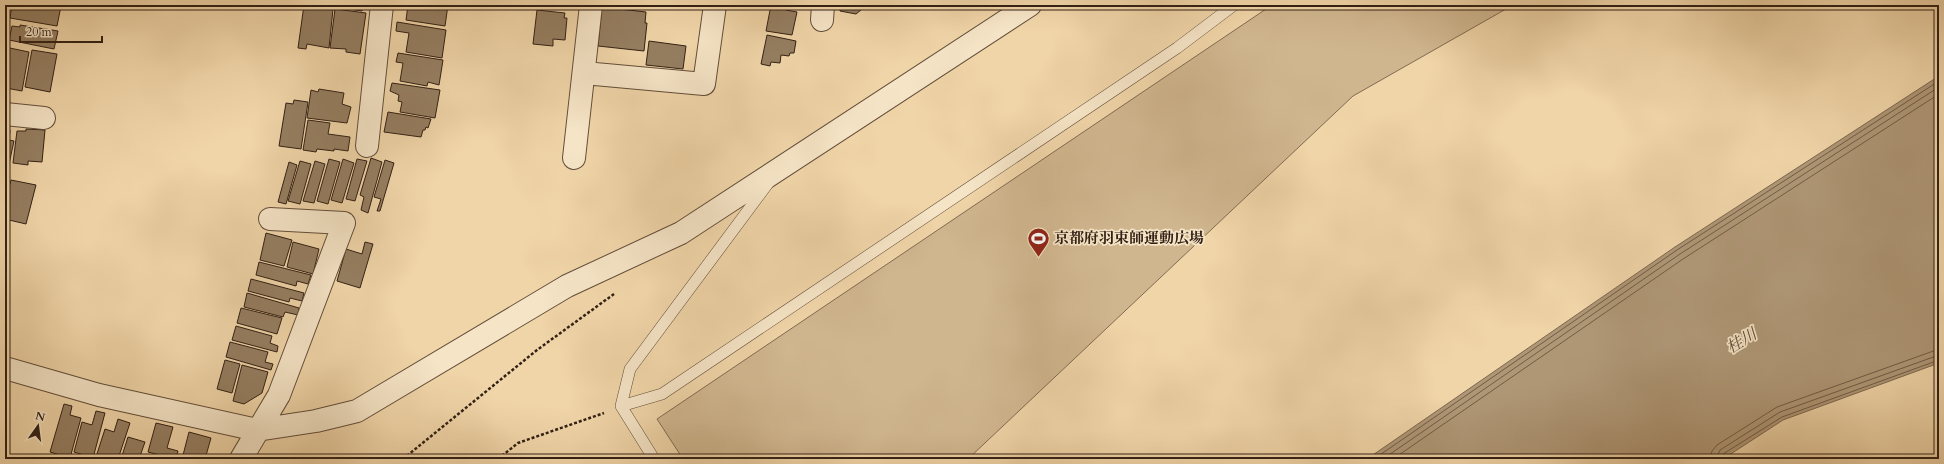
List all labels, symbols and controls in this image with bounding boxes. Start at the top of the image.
scale bar [20,18,102,44]
text: 20 m [26,24,53,40]
sports icon: 京都府羽束師運動広場 [1026,225,1052,258]
place label: 京都府羽束師運動広場 [1054,228,1204,248]
water label: 桂川 [1722,322,1763,359]
north arrow [18,406,58,446]
text: N [34,408,47,425]

